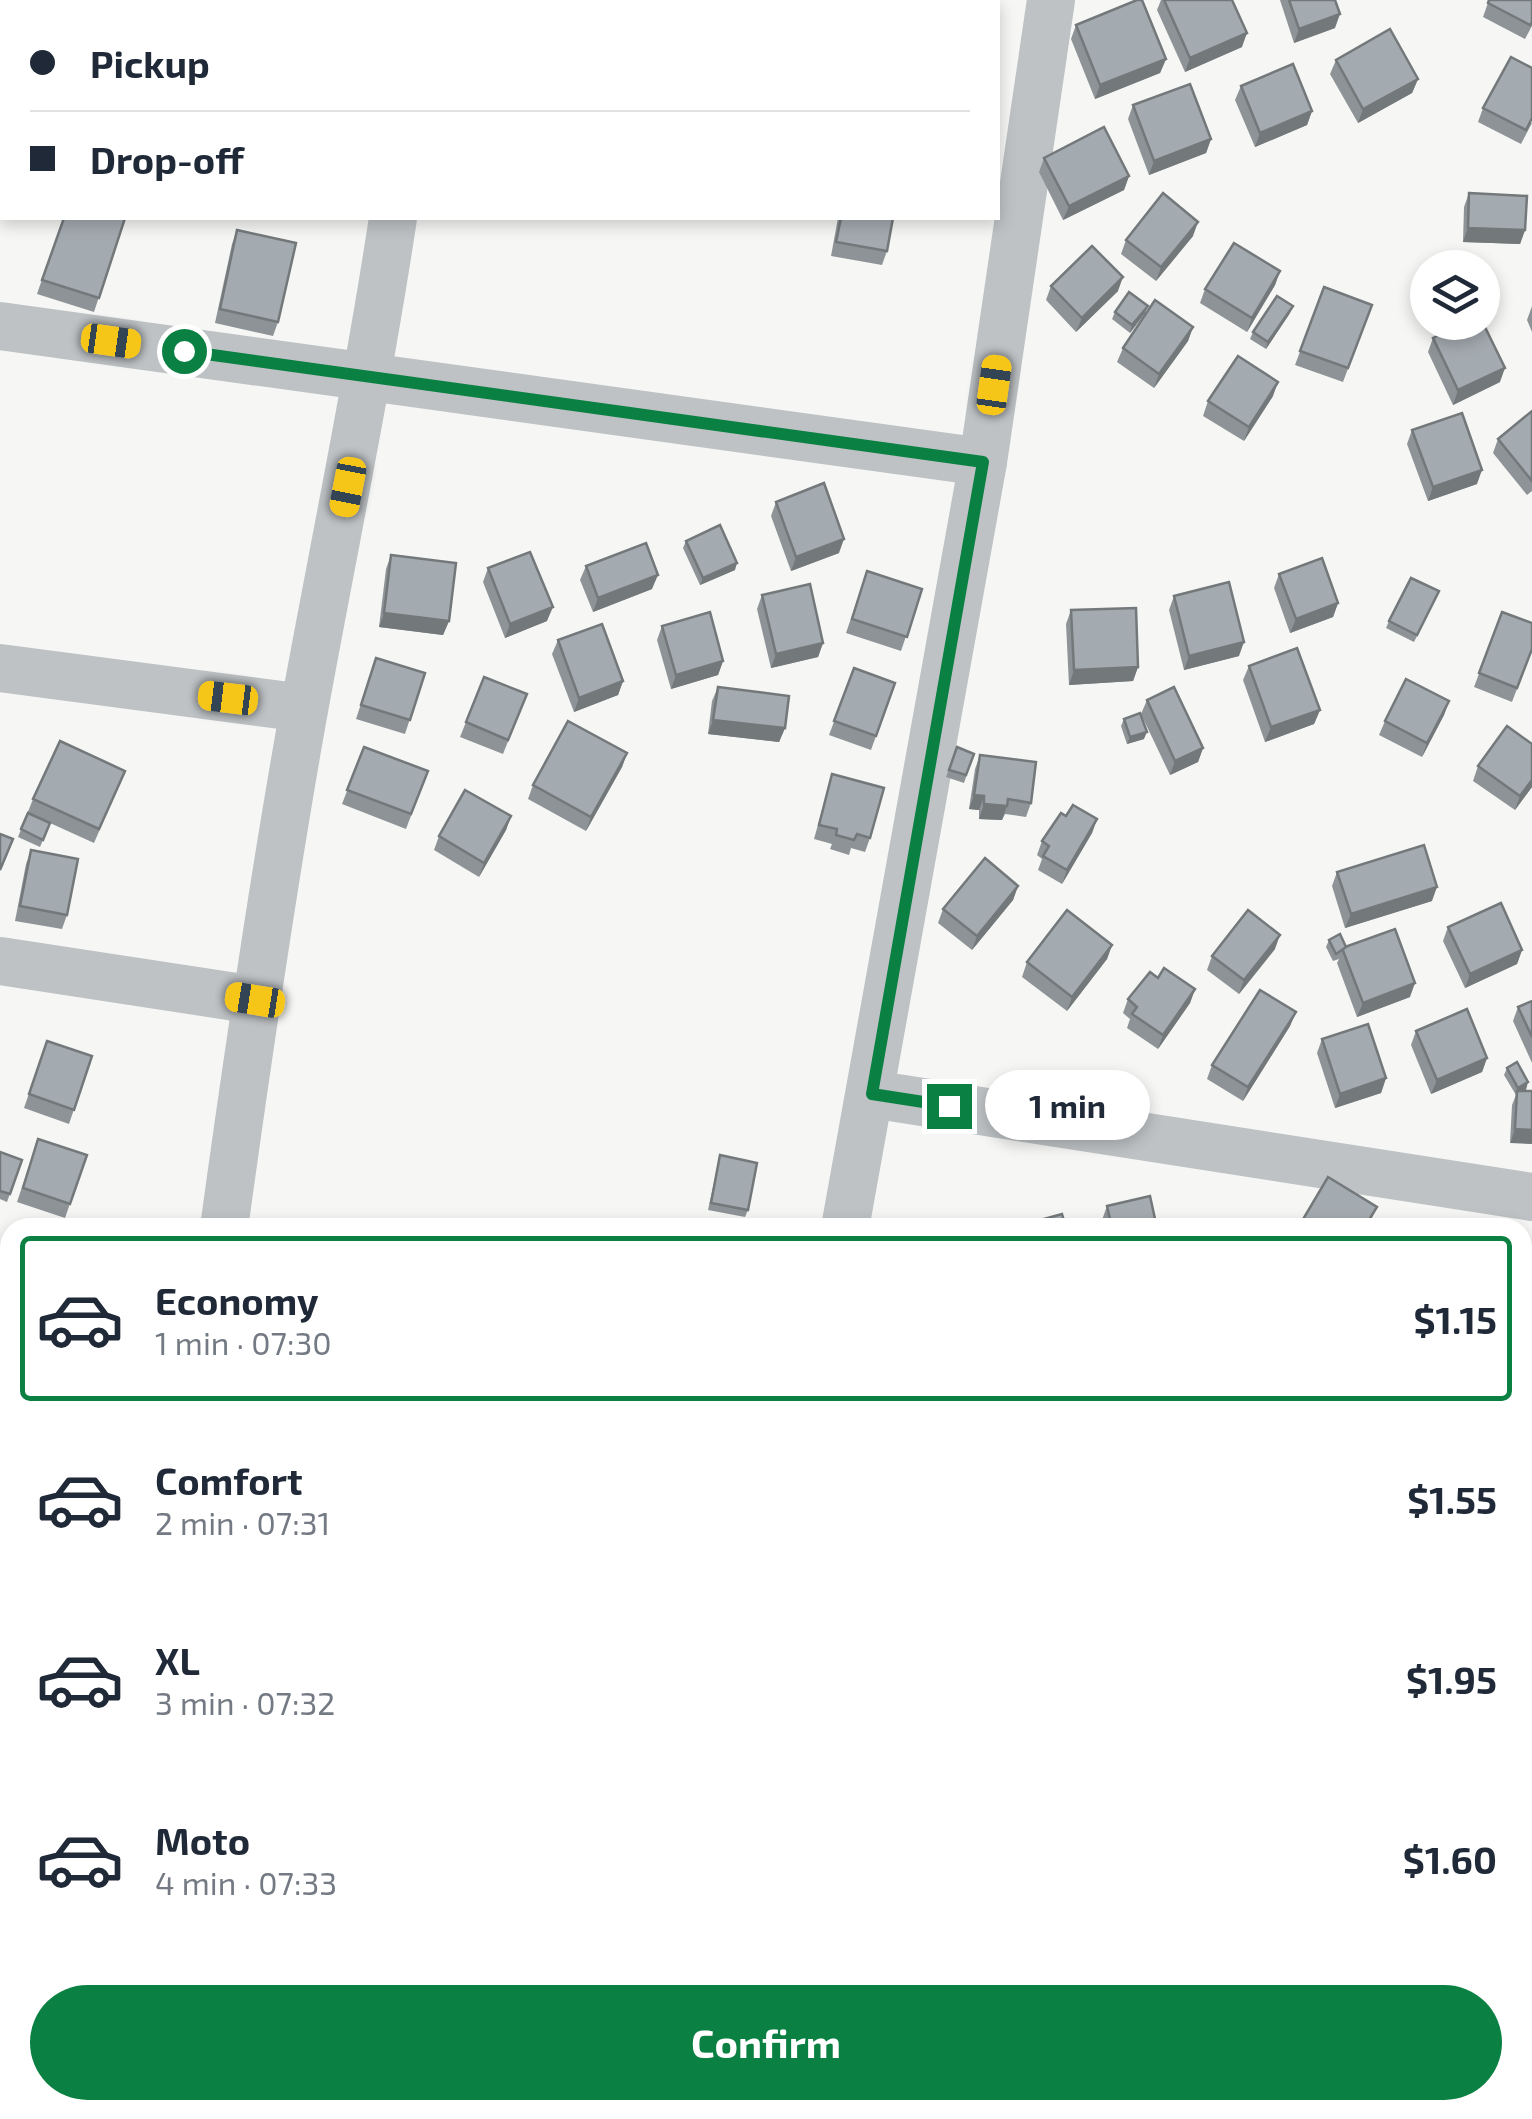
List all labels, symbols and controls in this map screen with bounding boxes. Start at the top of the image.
text: Pickup [90,40,210,86]
text: Drop-off [90,136,244,182]
map controls [1410,250,1500,340]
button: layers [1410,250,1500,340]
car [79,322,143,360]
route start [162,329,207,374]
car [975,353,1013,417]
car [328,455,368,519]
car [196,679,260,717]
car [223,980,287,1020]
callout: 1 min [984,1071,1149,1141]
route end [927,1084,972,1129]
text: 1 min [1029,1086,1106,1124]
icon: car [35,1274,125,1364]
text: Economy [155,1277,319,1323]
text: $1.15 [1414,1296,1497,1342]
text: 1 min · 07:30 [155,1323,332,1361]
icon: car [35,1454,125,1544]
text: Comfort [155,1457,303,1503]
text: $1.55 [1407,1476,1497,1522]
text: 2 min · 07:31 [155,1503,330,1541]
icon: car [35,1634,125,1724]
text: XL [155,1637,200,1683]
text: $1.95 [1406,1656,1497,1702]
text: 3 min · 07:32 [155,1683,335,1721]
icon: car [35,1814,125,1904]
text: Moto [155,1817,250,1863]
text: $1.60 [1403,1836,1497,1882]
text: 4 min · 07:33 [155,1863,337,1901]
button: Confirm [30,1985,1502,2100]

